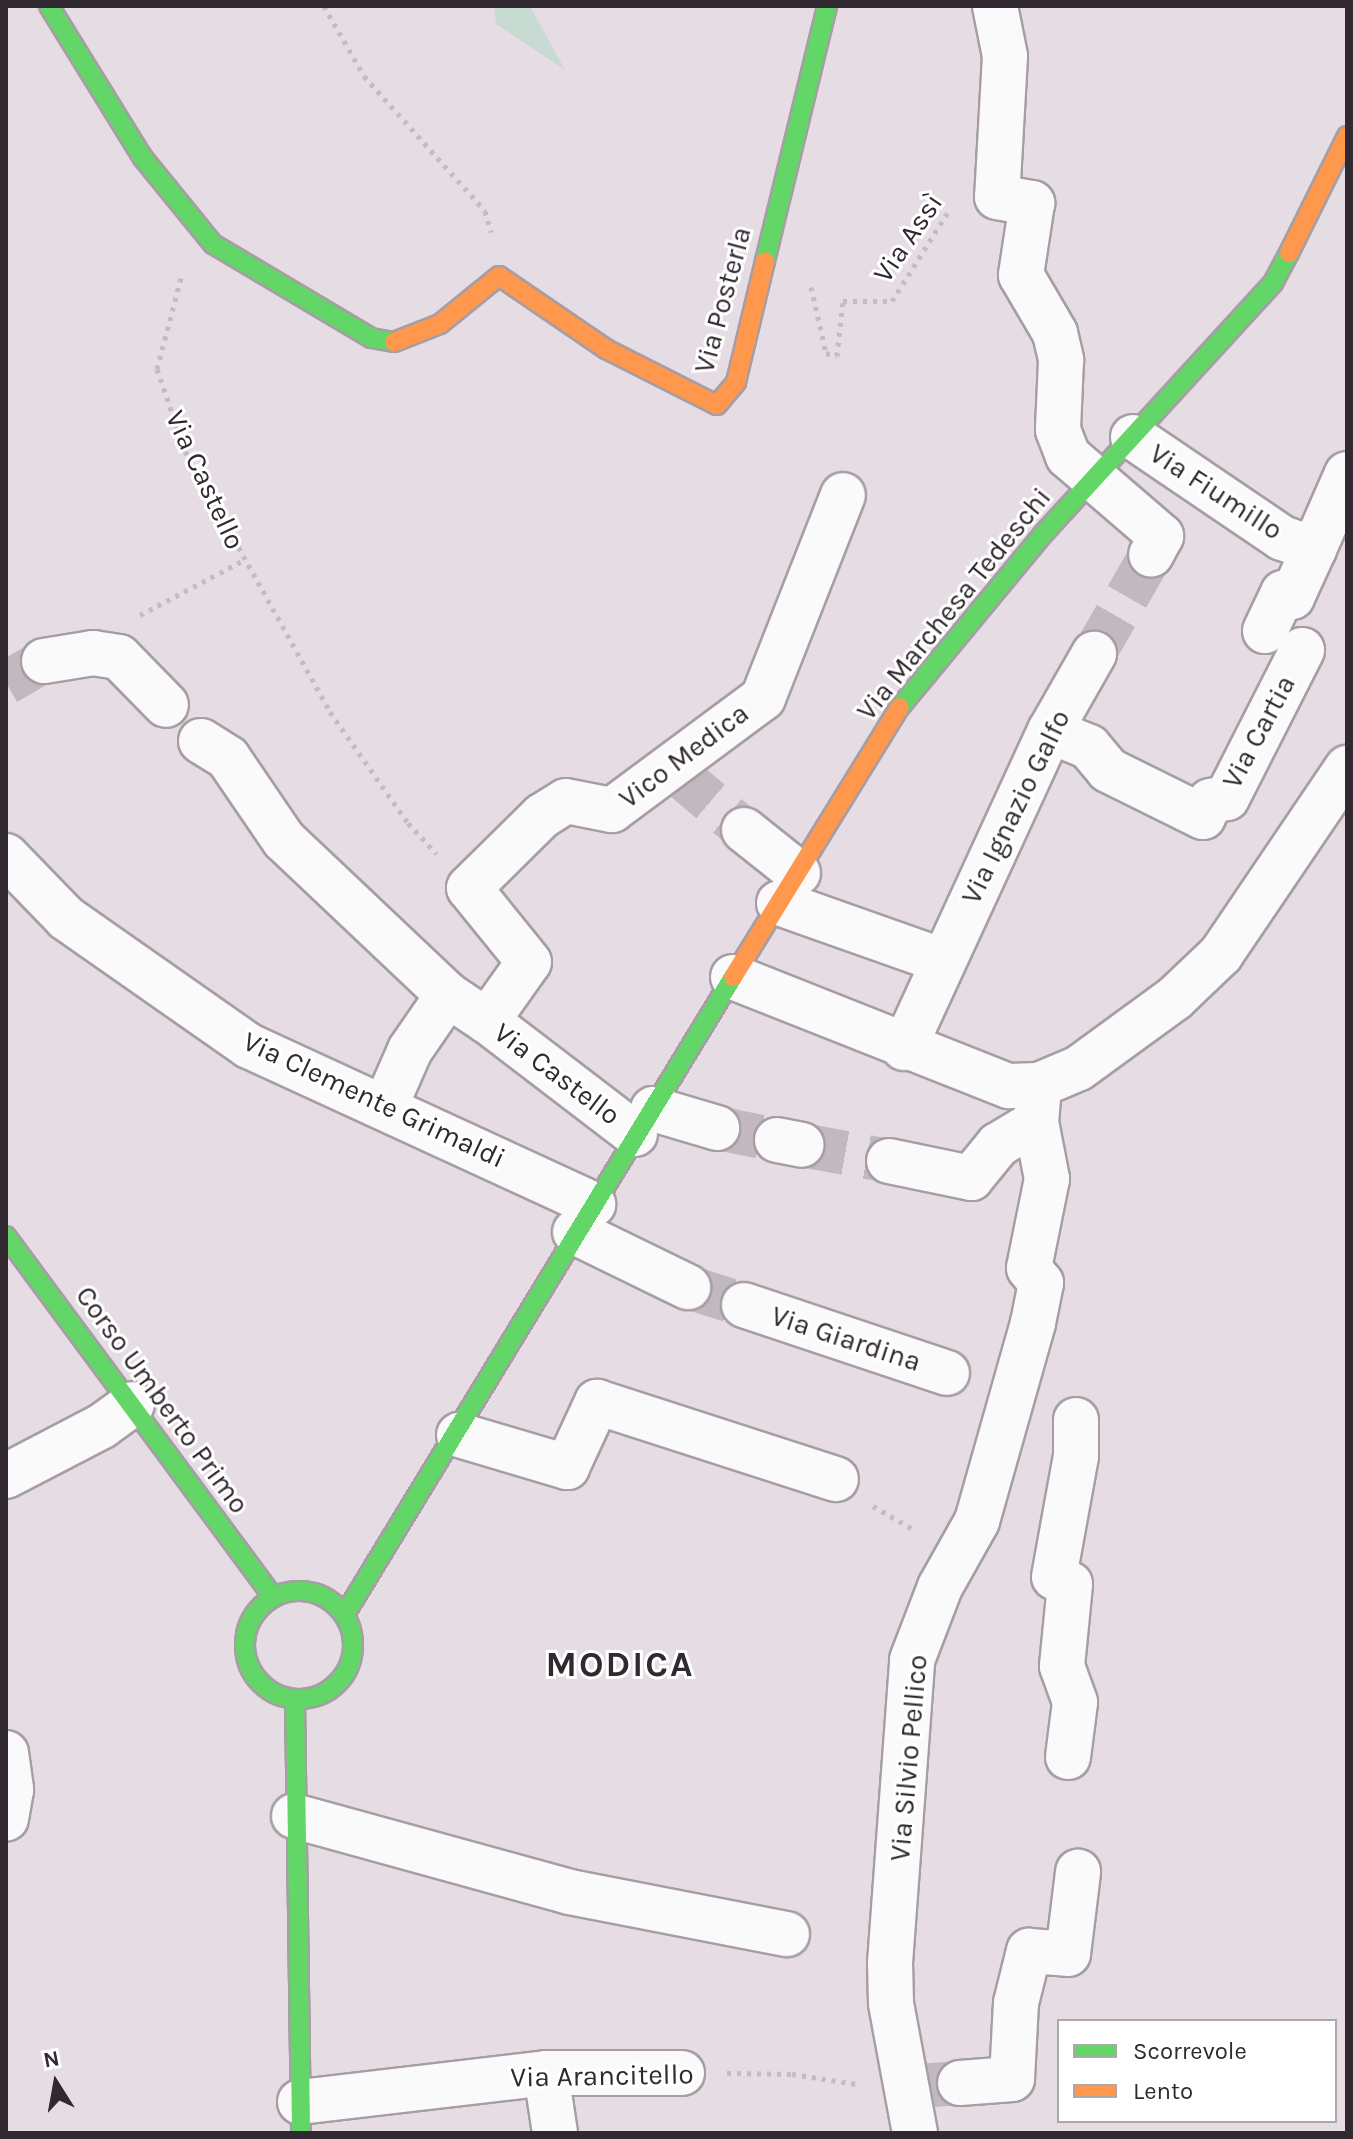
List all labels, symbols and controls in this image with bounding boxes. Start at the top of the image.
street label: Via Assì [866,187,950,289]
street label: Via Posterla [687,223,759,377]
street label: Via Castello [158,405,252,555]
street label: Via Fiumillo [1143,437,1289,547]
street label: Via Marchesa Tedeschi [850,481,1058,727]
street label: Via Cartia [1215,670,1303,794]
street label: Vico Medica [613,696,755,816]
street label: Via Ignazio Galfo [954,704,1078,910]
street label: Via Castello [487,1016,627,1132]
street label: Via Clemente Grimaldi [238,1024,510,1176]
street label: Corso Umberto Primo [68,1280,256,1520]
street label: Via Giardina [767,1299,925,1379]
district label: MODICA [545,1643,695,1687]
street label: Via Silvio Pellico [883,1653,935,1863]
legend [1057,2019,1337,2123]
text: Scorrevole [1133,2037,1247,2065]
north arrow [16,2043,96,2123]
text: N [41,2045,62,2074]
street label: Via Arancitello [510,2058,694,2094]
text: Lento [1133,2077,1193,2105]

